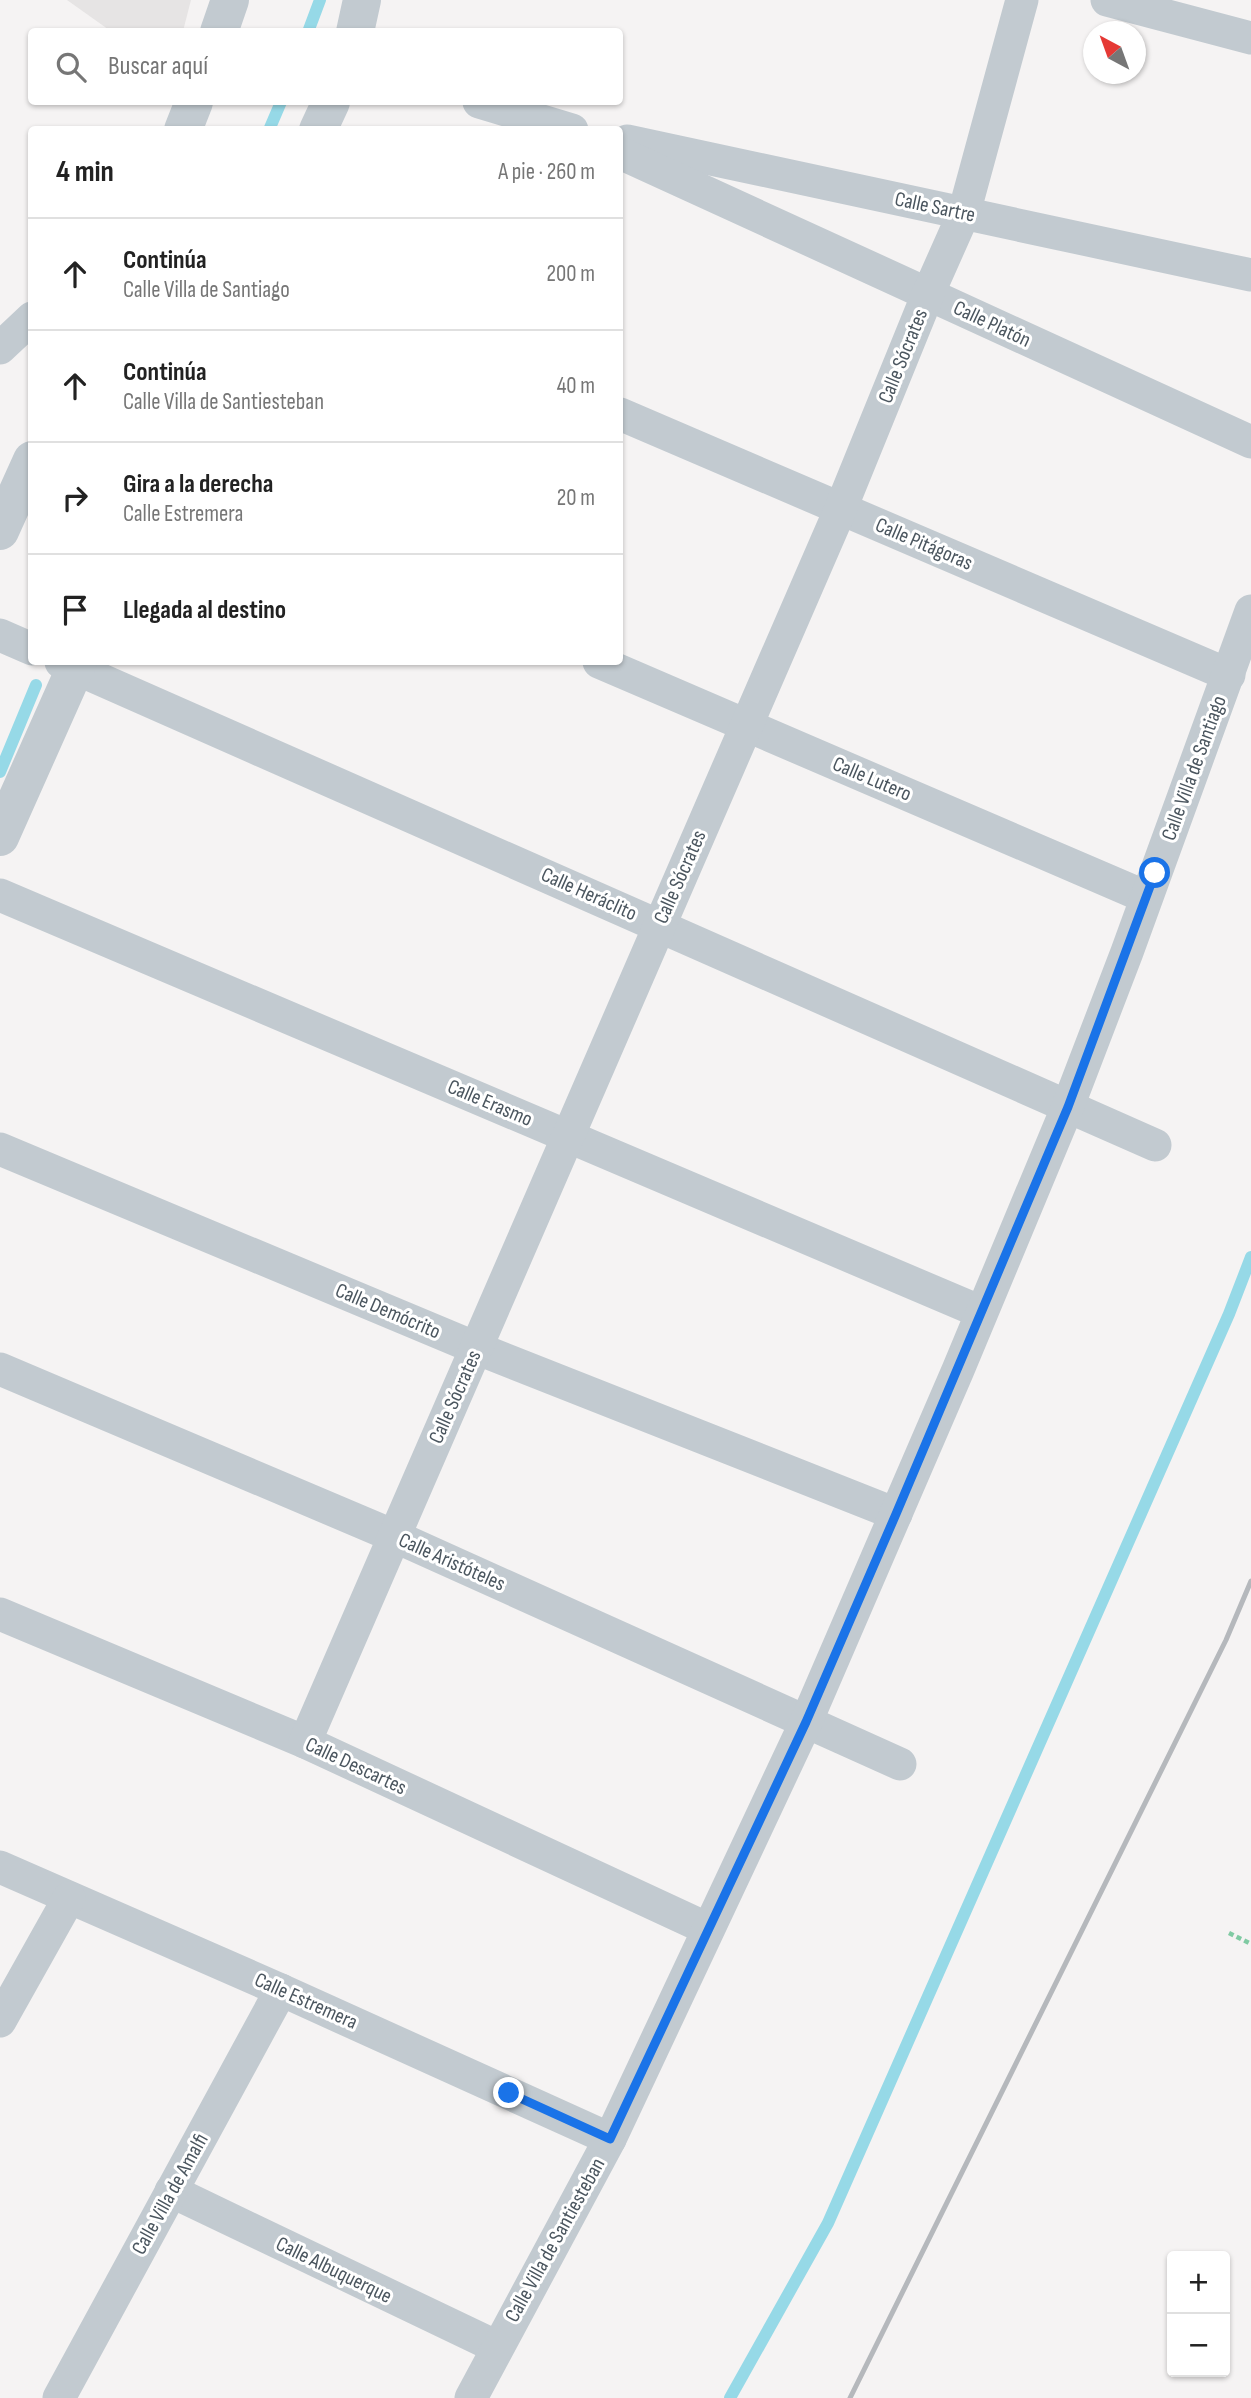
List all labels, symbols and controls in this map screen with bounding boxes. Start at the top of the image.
north arrow [1083,21,1146,84]
search box [28,28,623,105]
icon: search [52,48,90,86]
text: Buscar aquí [108,51,208,82]
text: 4 min [56,154,114,190]
text: A pie · 260 m [498,158,595,186]
street label: Calle Sartre [893,186,977,228]
text: Continúa [123,245,207,276]
icon: ahead [56,255,94,293]
text: 200 m [547,260,595,288]
text: Calle Villa de Santiago [123,276,290,304]
street label: Calle Platón [949,295,1035,353]
street label: Calle Sócrates [873,305,933,407]
text: Continúa [123,357,207,388]
icon: ahead [56,367,94,405]
text: 40 m [557,372,595,400]
text: Calle Villa de Santiesteban [123,388,324,416]
text: Gira a la derecha [123,469,273,500]
icon: right [56,479,94,517]
text: 20 m [557,484,595,512]
text: Calle Estremera [123,500,243,528]
street label: Calle Pitágoras [872,512,976,576]
icon: arrive [56,591,94,629]
text: Llegada al destino [123,595,286,626]
street label: Calle Villa de Santiago [1156,692,1232,844]
street label: Calle Lutero [829,751,915,807]
street label: Calle Sócrates [648,826,712,928]
route start [1139,857,1170,888]
street label: Calle Heráclito [537,862,641,926]
street label: Calle Erasmo [444,1074,536,1132]
street label: Calle Demócrito [332,1278,444,1344]
street label: Calle Sócrates [423,1346,487,1448]
street label: Calle Aristóteles [395,1527,509,1597]
street label: Calle Descartes [302,1732,410,1800]
street label: Calle Estremera [251,1967,361,2035]
route end [493,2077,524,2108]
street label: Calle Villa de Amalfi [126,2129,214,2259]
street label: Calle Villa de Santiesteban [500,2154,610,2326]
street label: Calle Albuquerque [272,2231,396,2309]
map controls [1167,2251,1230,2377]
button: + [1167,2251,1230,2314]
button: − [1167,2314,1230,2377]

